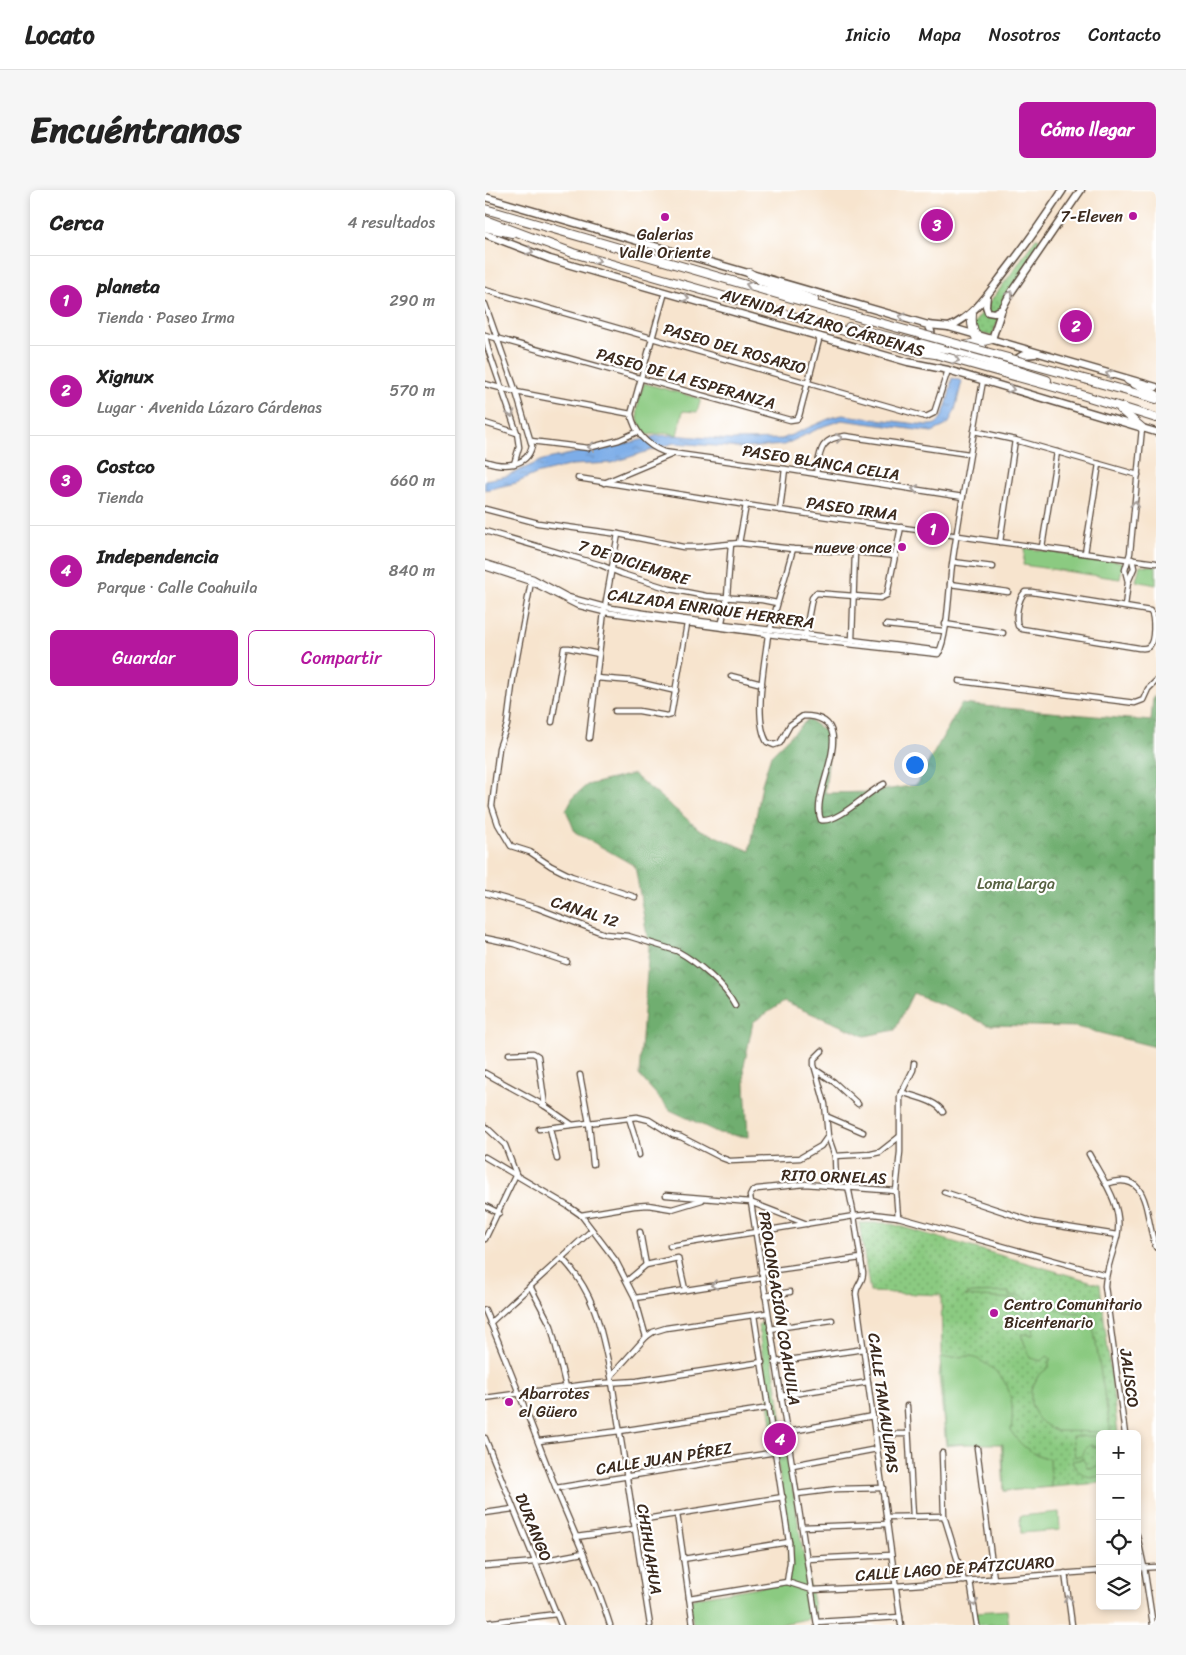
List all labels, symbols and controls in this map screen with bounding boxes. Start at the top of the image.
text: Locato [25,14,95,56]
text: Inicio [846,19,891,51]
text: Mapa [919,19,961,51]
text: Nosotros [989,19,1060,51]
text: Contacto [1088,19,1161,51]
text: Encuéntranos [30,99,241,161]
button: Cómo llegar [1019,102,1156,158]
place label: 7-Eleven [1060,202,1123,231]
text: Cerca [50,204,104,242]
pin: 3 [921,206,953,244]
text: 4 resultados [347,208,435,237]
marker: 7-Eleven [1127,210,1139,222]
marker: Galerias Valle Oriente [659,211,671,223]
place label: Galerias Valle Oriente [619,220,711,267]
one-way arrow [526,246,534,256]
one-way arrow [592,254,601,264]
text: planeta [97,270,160,303]
street label: AVENIDA LÁZARO CÁRDENAS [716,279,928,366]
one-way arrow [745,280,753,290]
text: 1 [63,286,69,315]
text: 290 m [389,286,435,315]
one-way arrow [1004,291,1014,300]
one-way arrow [682,292,690,303]
text: Tienda · Paseo Irma [97,303,235,332]
pin: 2 [1060,307,1092,345]
one-way arrow [898,313,907,323]
street label: PASEO DEL ROSARIO [660,314,810,383]
street label: PASEO DE LA ESPERANZA [593,339,779,418]
one-way arrow [951,354,959,364]
text: Xignux [97,360,153,393]
one-way arrow [1106,369,1114,379]
text: 2 [61,376,71,405]
text: 570 m [390,376,435,405]
one-way arrow [1006,383,1015,393]
text: Lugar · Avenida Lázaro Cárdenas [97,393,322,422]
one-way arrow [505,409,515,418]
one-way arrow [835,433,844,443]
street label: PASEO BLANCA CELIA [740,436,902,489]
one-way arrow [586,441,594,452]
text: Costco [97,450,155,483]
text: 3 [62,466,70,495]
text: 660 m [390,466,435,495]
text: Tienda [97,483,144,512]
one-way arrow [911,485,919,495]
street label: PASEO IRMA [805,488,899,529]
one-way arrow [1129,500,1140,508]
pin: 1 [917,510,949,548]
street label: 7 DE DICIEMBRE [574,531,694,594]
place label: nueve once [814,533,892,562]
text: Independencia [97,540,218,573]
marker: nueve once [896,541,908,553]
text: 4 [61,556,71,585]
text: 840 m [389,556,435,585]
text: Parque · Calle Coahuila [97,573,257,602]
street label: CALZADA ENRIQUE HERRERA [606,580,816,637]
button: Guardar [50,630,238,686]
button: Compartir [248,630,435,686]
your location [902,752,928,778]
park label: Loma Larga [977,869,1055,898]
street label: CANAL 12 [547,887,623,936]
street label: RITO ORNELAS [781,1160,888,1193]
street label: PROLONGACIÓN COAHUILA [750,1209,809,1407]
one-way arrow [709,1279,717,1290]
place label: Centro Comunitario Bicentenario [1004,1290,1142,1337]
marker: Centro Comunitario Bicentenario [988,1307,1000,1319]
street label: CALLE TAMAULIPAS [859,1331,908,1475]
street label: JALISCO [1111,1346,1148,1409]
place label: Abarrotes el Güero [518,1379,590,1426]
marker: Abarrotes el Güero [503,1396,515,1408]
pin: 4 [764,1420,796,1458]
map controls [1096,1430,1141,1610]
button: + [1096,1430,1141,1475]
street label: CALLE JUAN PÉREZ [594,1433,735,1484]
button: − [1096,1475,1141,1520]
street label: DURANGO [507,1488,560,1566]
street label: CHIHUAHUA [628,1502,671,1596]
button: locate [1096,1520,1141,1565]
street label: CALLE LAGO DE PÁTZCUARO [854,1547,1056,1590]
button: layers [1096,1565,1141,1610]
one-way arrow [1064,1595,1074,1603]
one-way arrow [968,1599,978,1607]

